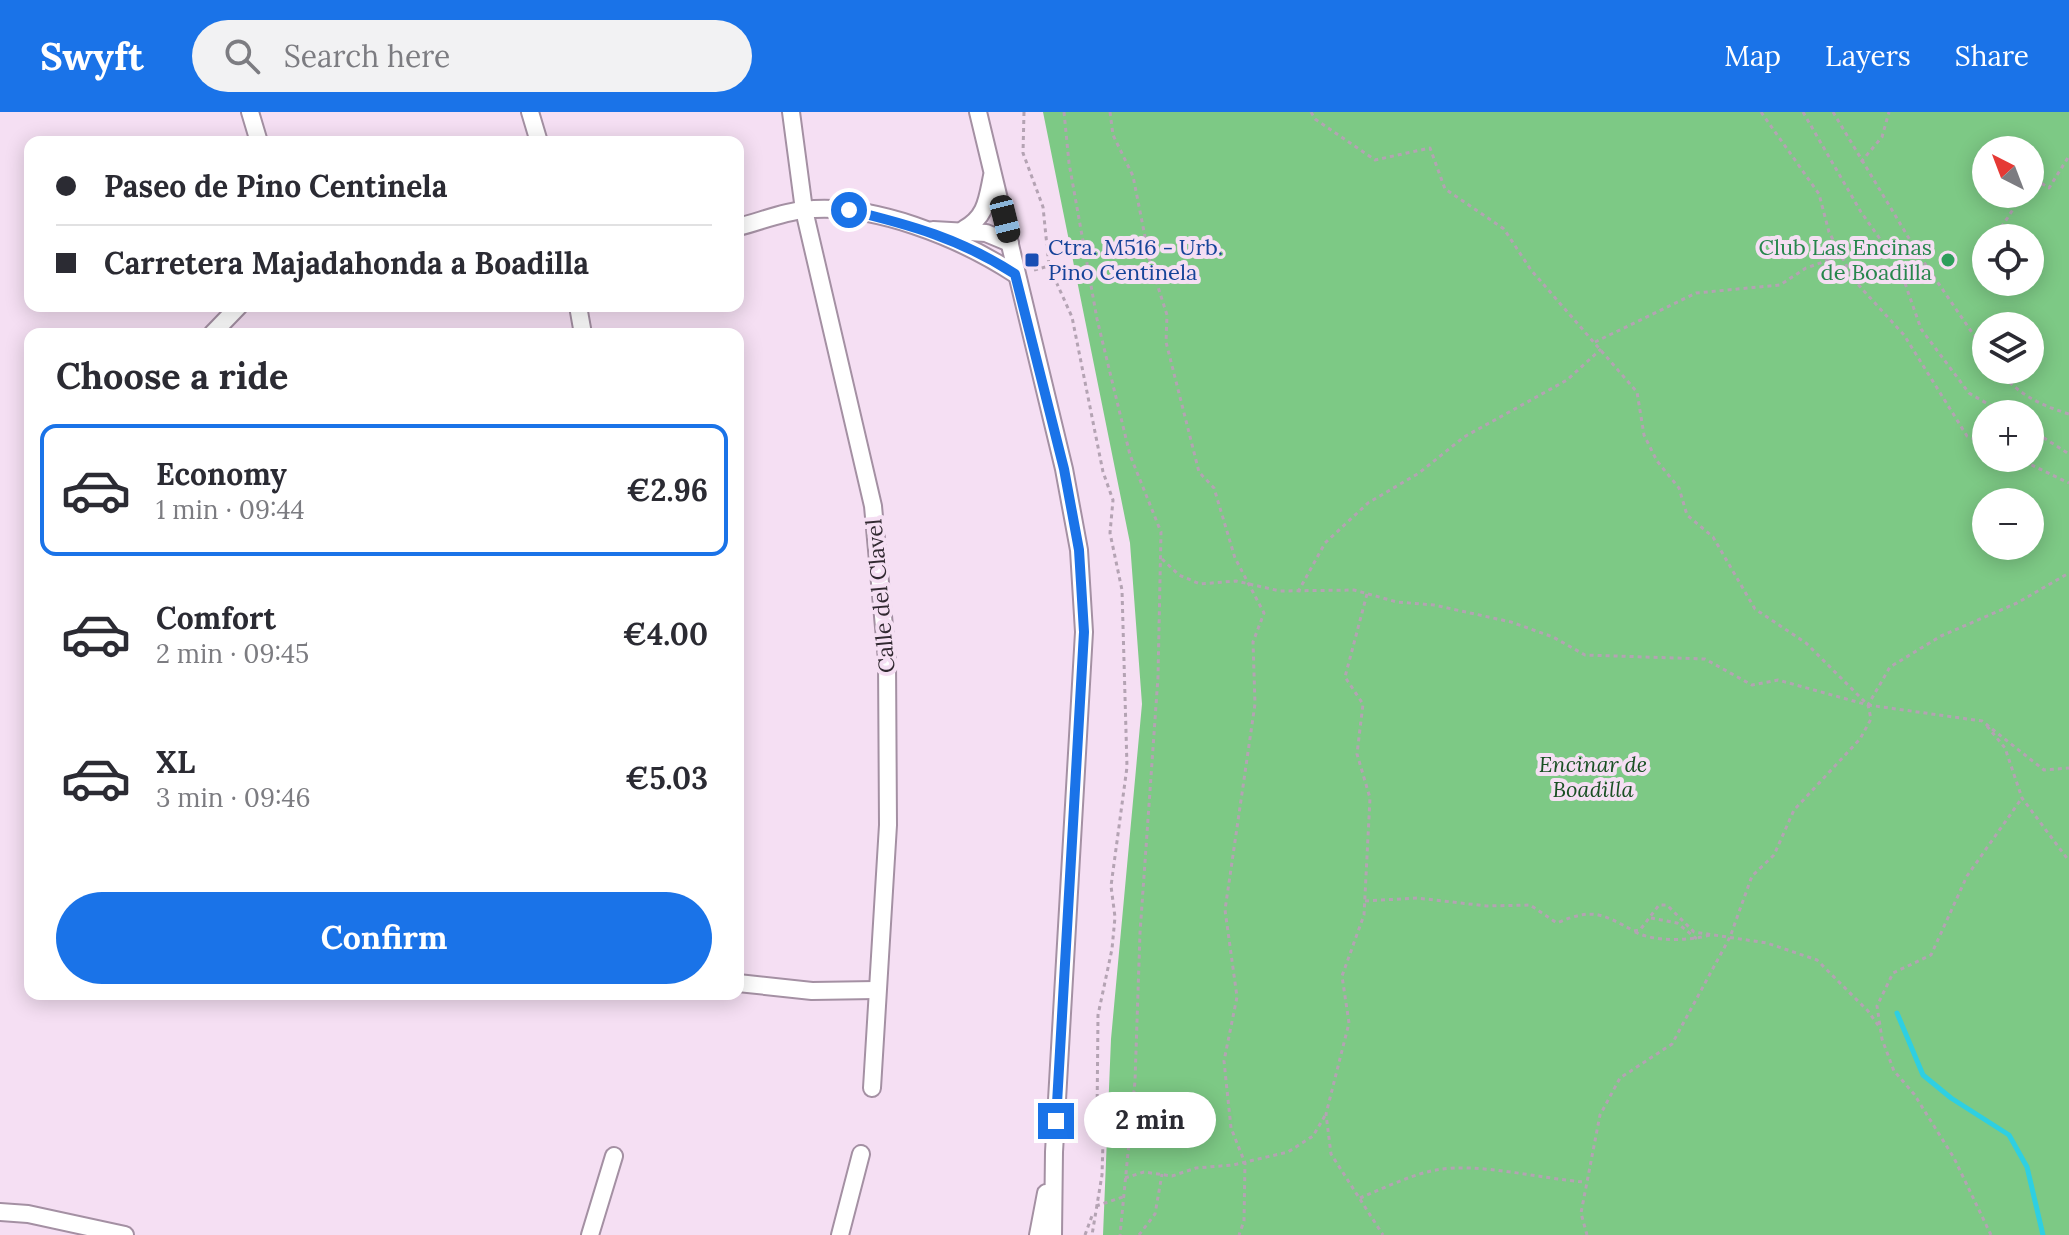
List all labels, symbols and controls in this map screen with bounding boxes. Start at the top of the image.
search box [192,20,752,92]
text: Swyft [40,32,144,80]
icon: search [220,34,264,78]
text: Search here [284,37,450,75]
text: Map [1724,38,1781,74]
text: Layers [1825,38,1911,74]
text: Share [1955,38,2029,74]
north arrow [1972,136,2044,208]
map controls [1972,136,2044,560]
text: Paseo de Pino Centinela [104,167,447,205]
route start [831,192,867,228]
car [988,193,1022,245]
button: locate [1972,224,2044,296]
place label: Ctra. M516 - Urb. Pino Centinela [1048,233,1223,286]
place label: Club Las Encinas de Boadilla [1759,233,1932,286]
text: Carretera Majadahonda a Boadilla [104,244,589,282]
marker: Ctra. M516 - Urb. Pino Centinela [1023,251,1041,269]
marker: Club Las Encinas de Boadilla [1939,251,1957,269]
button: layers [1972,312,2044,384]
text: Choose a ride [56,353,288,399]
button: + [1972,400,2044,472]
icon: car [60,454,132,526]
text: Economy [156,455,287,493]
text: €2.96 [626,471,708,509]
button: − [1972,488,2044,560]
text: 1 min · 09:44 [156,493,305,526]
street label: Calle del Clavel [859,518,901,674]
icon: car [60,598,132,670]
text: Comfort [156,599,276,637]
text: €4.00 [623,615,708,653]
text: 2 min · 09:45 [156,637,309,670]
icon: car [60,742,132,814]
text: XL [156,743,195,781]
park label: Encinar de Boadilla [1539,750,1647,803]
text: €5.03 [625,759,708,797]
text: 3 min · 09:46 [156,781,311,814]
button: Confirm [56,892,712,984]
callout: 2 min [1084,1093,1216,1149]
route end [1038,1103,1074,1139]
text: 2 min [1115,1103,1185,1136]

